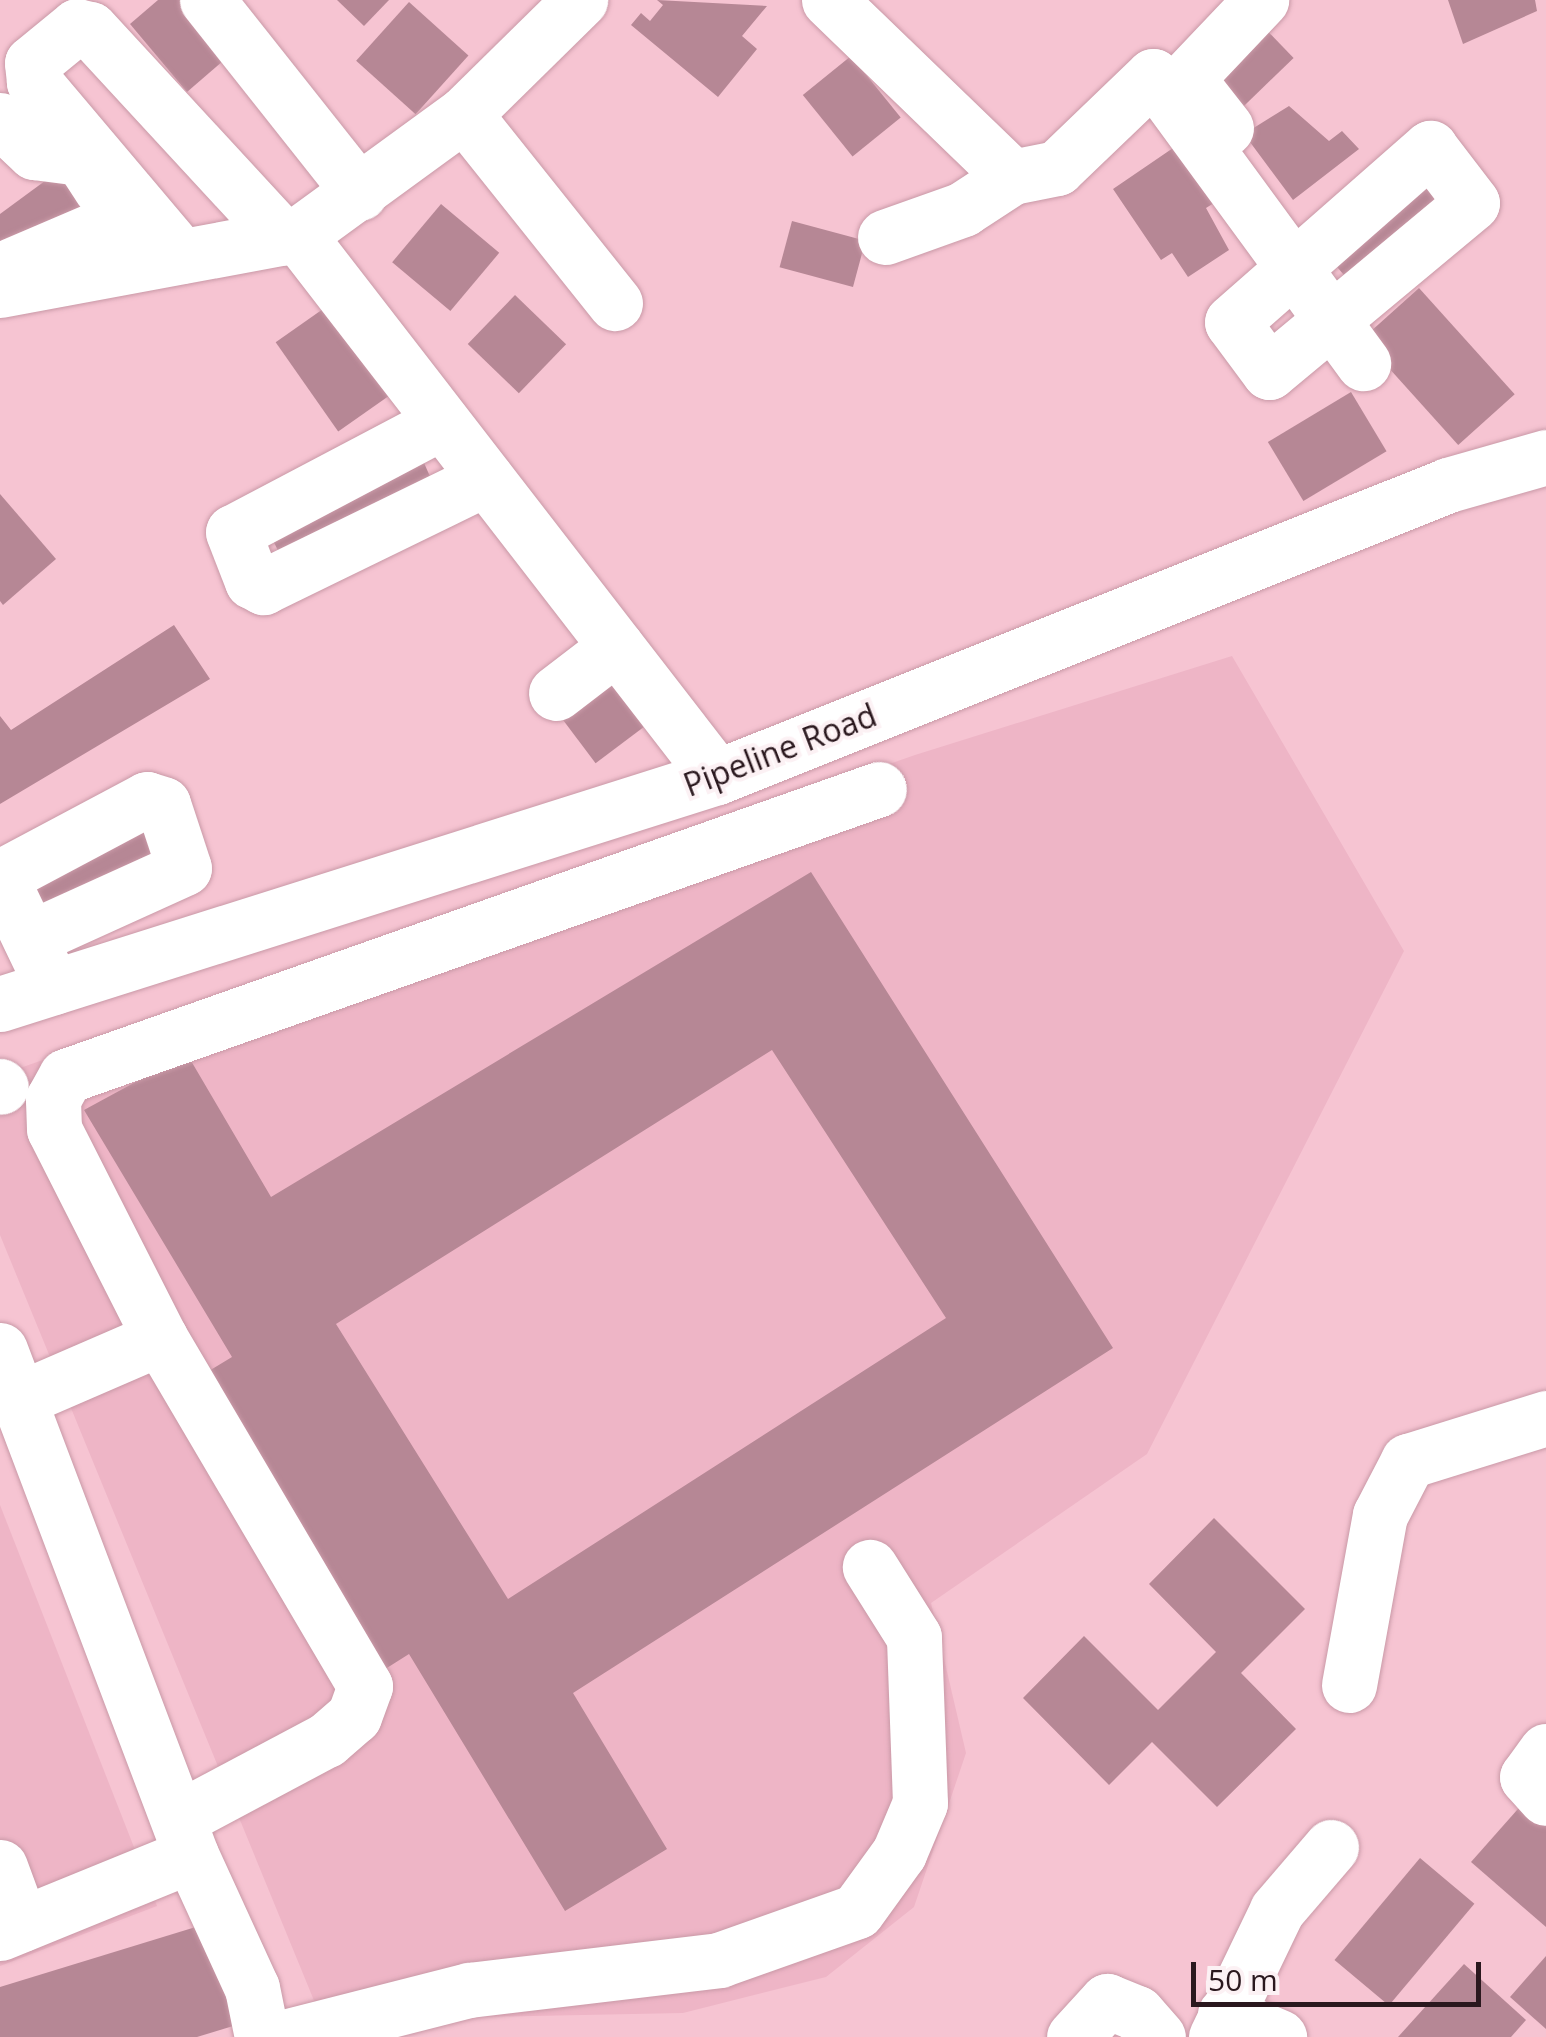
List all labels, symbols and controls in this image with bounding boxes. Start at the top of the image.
street label: Pipeline Road [678,696,882,804]
scale bar [1196,1942,1486,2004]
text: 50 m [1208,1959,1278,2000]

